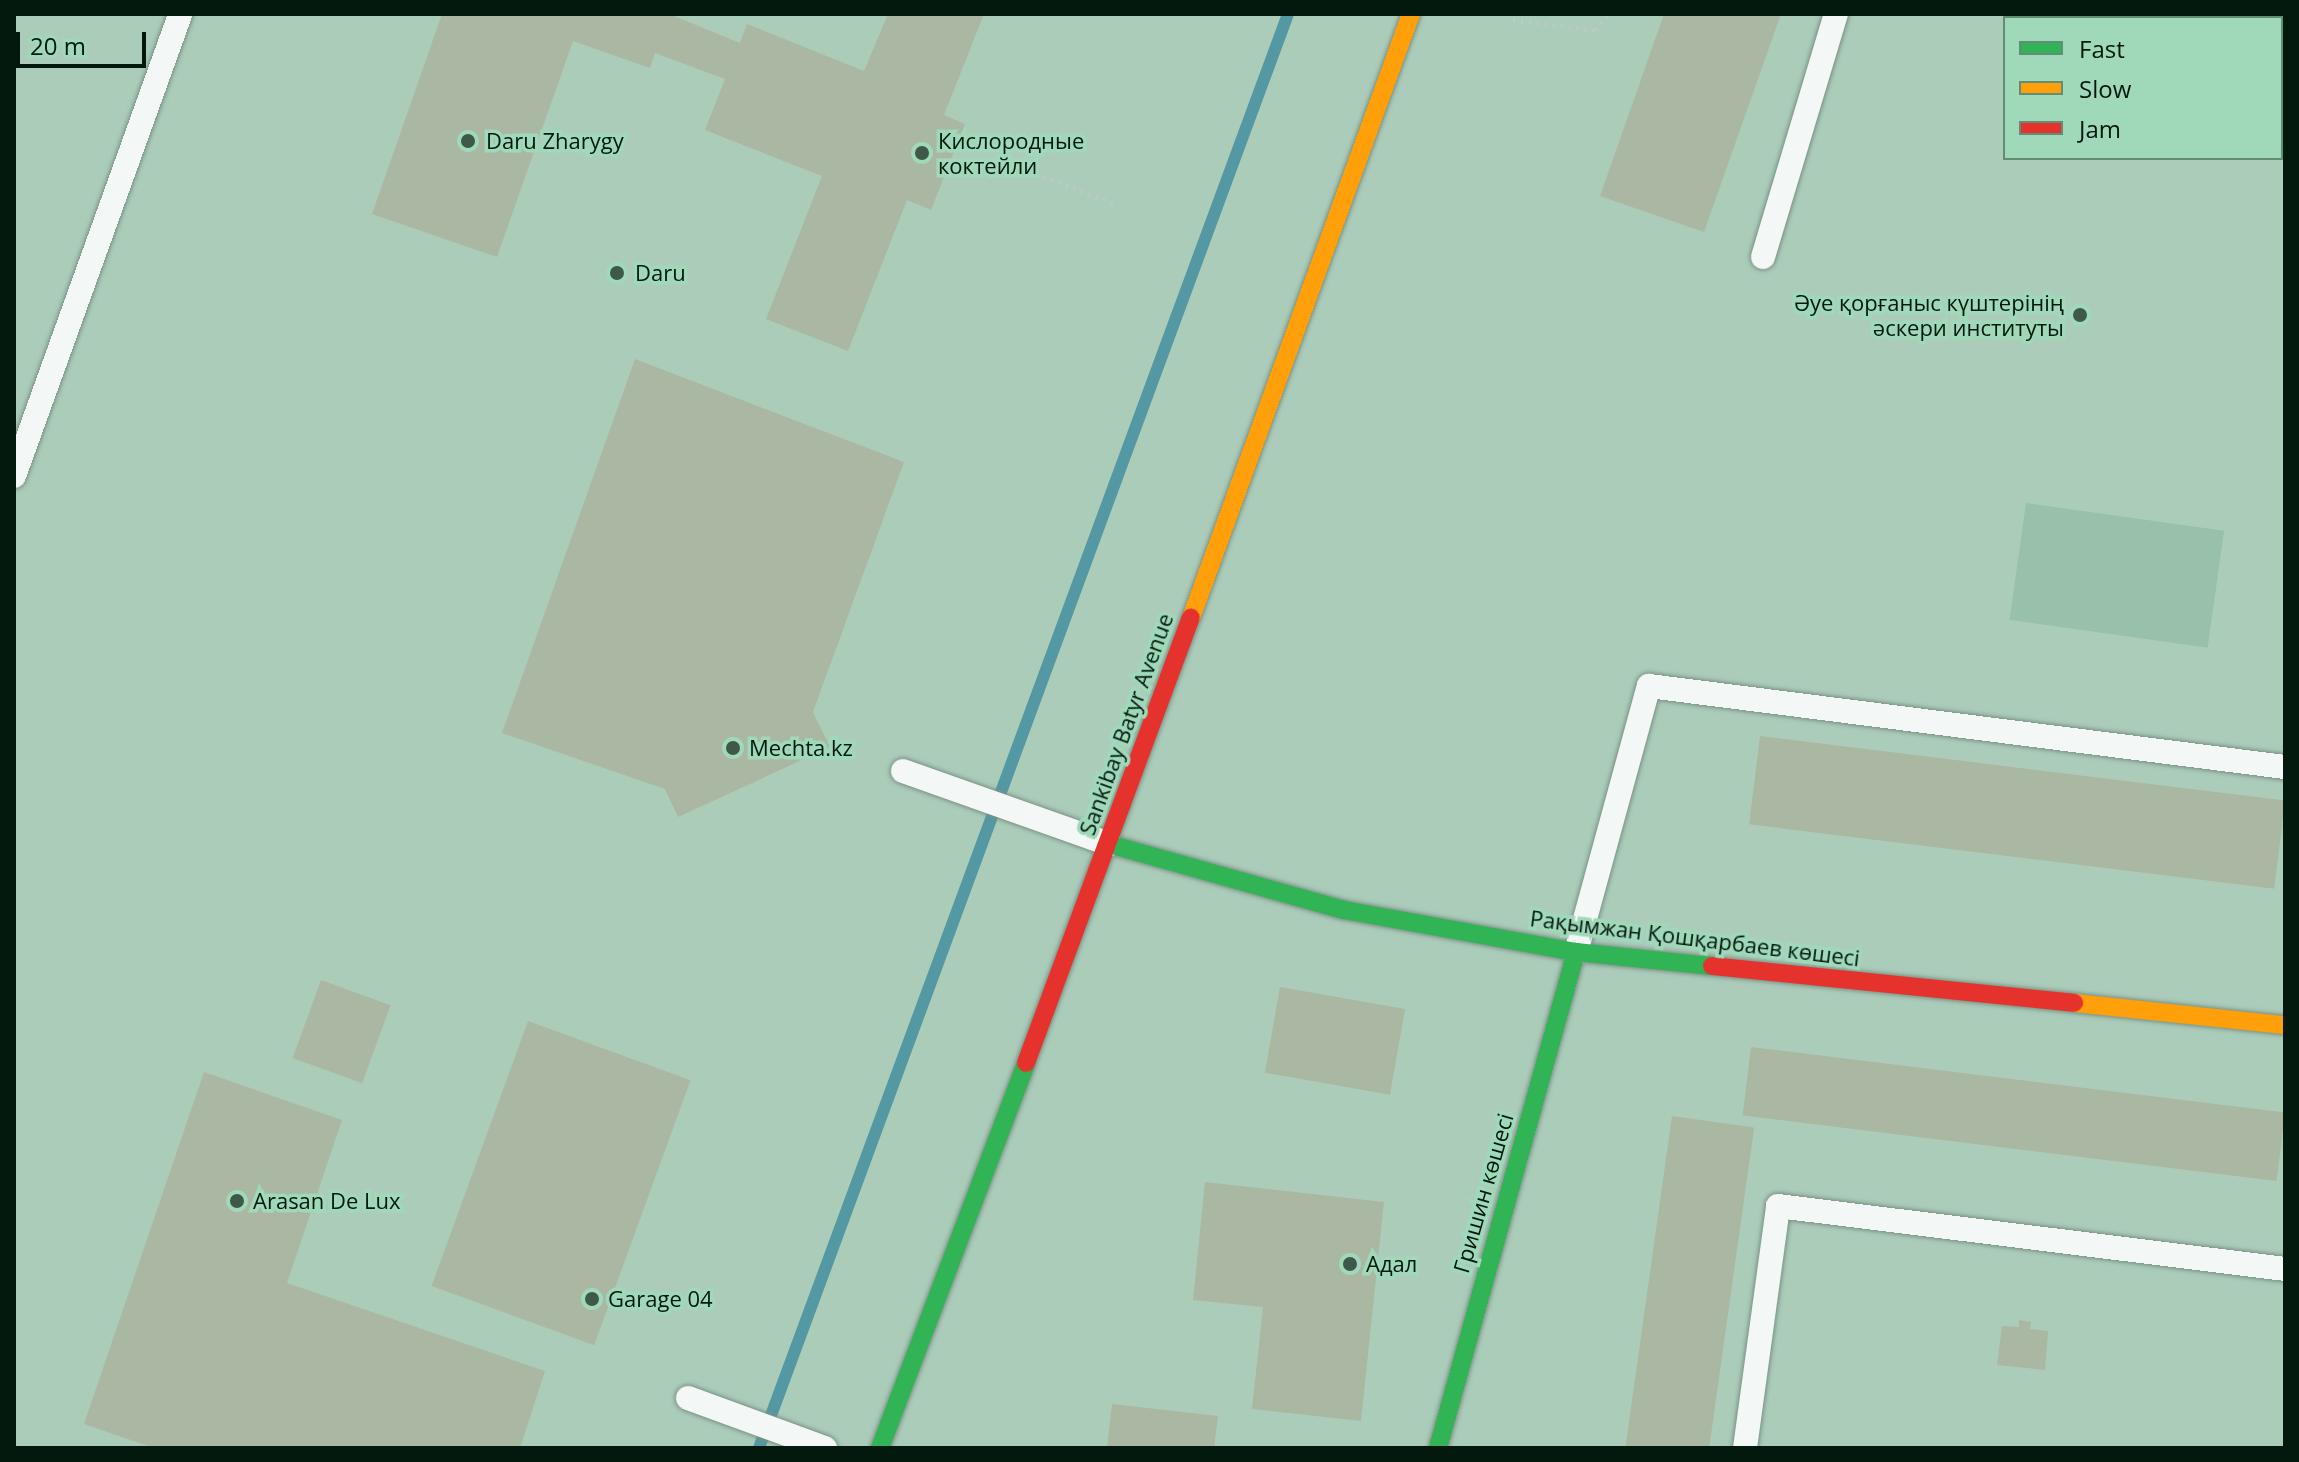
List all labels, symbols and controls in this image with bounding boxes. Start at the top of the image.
scale bar [20,16,150,66]
legend [2003,16,2283,160]
text: 20 m [30,29,86,62]
text: Fast [2079,32,2125,65]
text: Slow [2079,72,2131,105]
text: Jam [2079,112,2121,145]
place label: Кислородные коктейли [938,127,1084,178]
place label: Daru Zharygy [486,128,624,154]
marker: Daru Zharygy [457,130,479,152]
marker: Кислородные коктейли [913,144,931,162]
place label: Daru [635,260,686,286]
marker: Daru [606,262,628,284]
place label: Әуе қорғаныс күштерінің әскери институты [1794,289,2064,340]
marker: Әуе қорғаныс күштерінің әскери институты [2071,306,2089,324]
street label: Sankibay Batyr Avenue [1074,610,1178,838]
place label: Mechta.kz [749,735,853,761]
marker: Mechta.kz [724,739,742,757]
street label: Рақымжан Қошқарбаев көшесі [1529,905,1861,971]
street label: Гришин көшесі [1448,1110,1518,1276]
place label: Arasan De Lux [253,1188,401,1214]
marker: Arasan De Lux [228,1192,246,1210]
place label: Адал [1366,1251,1417,1277]
marker: Адал [1341,1255,1359,1273]
place label: Garage 04 [608,1286,713,1312]
marker: Garage 04 [583,1290,601,1308]

